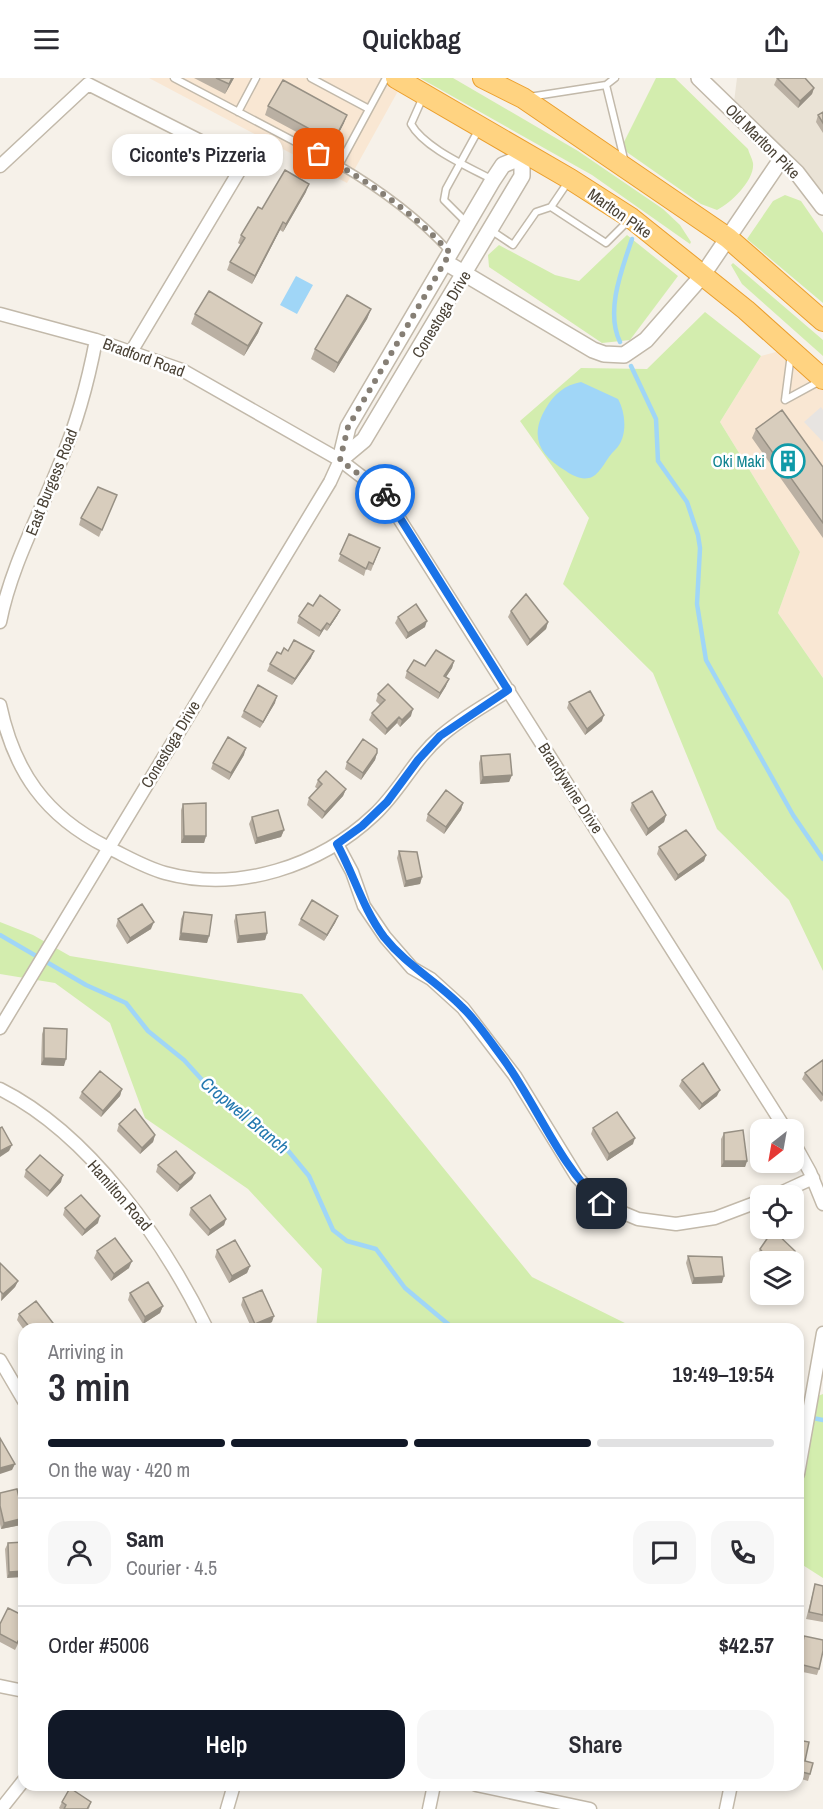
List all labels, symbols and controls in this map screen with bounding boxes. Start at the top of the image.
text: Quickbag [362,21,461,57]
icon: menu [30,23,63,56]
icon: share [760,23,793,56]
street label: Old Marlton Pike [721,99,805,183]
pin [293,128,344,179]
callout: Ciconte's Pizzeria [112,133,283,175]
icon: bag [302,137,335,170]
text: Ciconte's Pizzeria [129,141,266,168]
street label: Marlton Pike [584,183,656,243]
street label: Conestoga Drive [406,266,476,362]
street label: Bradford Road [100,332,188,382]
street label: East Burgess Road [20,425,82,539]
building icon: Oki Maki [770,443,806,479]
place label: Oki Maki [713,450,765,472]
courier [355,464,415,524]
icon: bike [369,478,402,511]
street label: Conestoga Drive [135,696,205,792]
street label: Brandywine Drive [533,738,609,838]
water label: Cropwell Branch [195,1071,295,1159]
north arrow [750,1119,804,1173]
map controls [750,1119,804,1305]
street label: Hamilton Road [83,1155,157,1235]
pin [576,1178,627,1229]
button: locate [750,1185,804,1239]
icon: home [585,1187,618,1220]
button: layers [750,1251,804,1305]
text: Arriving in [48,1338,124,1365]
text: 19:49–19:54 [672,1359,774,1389]
text: 3 min [48,1361,130,1413]
text: On the way · 420 m [48,1456,190,1483]
button: person [48,1521,111,1584]
button: chat [633,1521,696,1584]
button: phone [711,1521,774,1584]
text: Sam [126,1524,164,1554]
text: Courier · 4.5 [126,1554,217,1581]
text: Order #5006 [48,1630,149,1660]
text: $42.57 [719,1630,774,1660]
button: Help [48,1710,405,1779]
button: Share [417,1710,774,1779]

